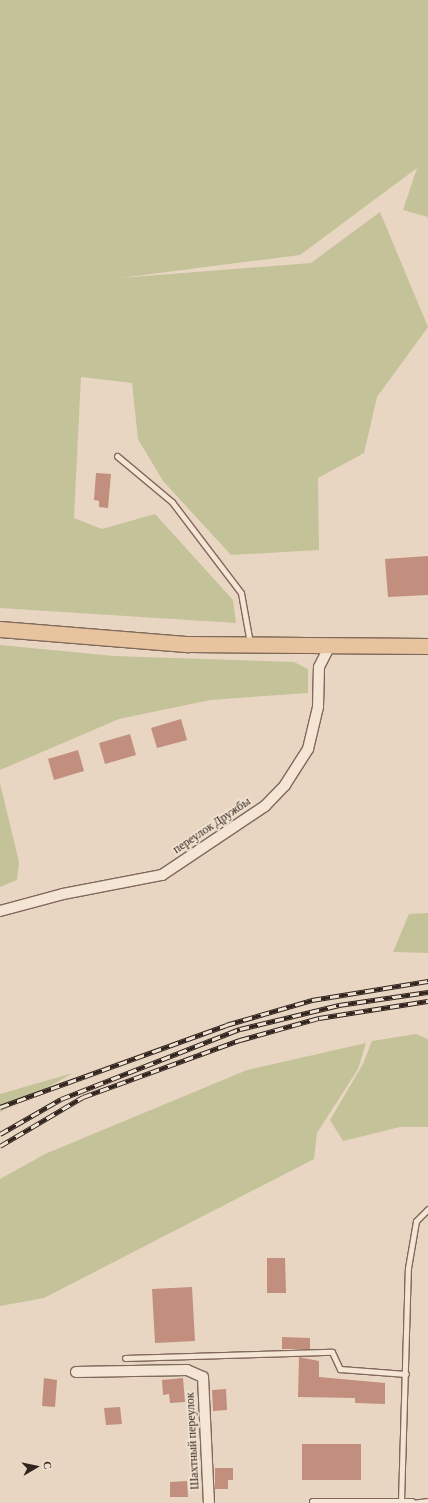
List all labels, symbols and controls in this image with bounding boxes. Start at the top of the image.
street label: переулок Дружбы [170,795,254,857]
street label: Шахтный переулок [183,1392,203,1490]
north arrow [16,1447,56,1487]
text: С [41,1460,54,1470]

